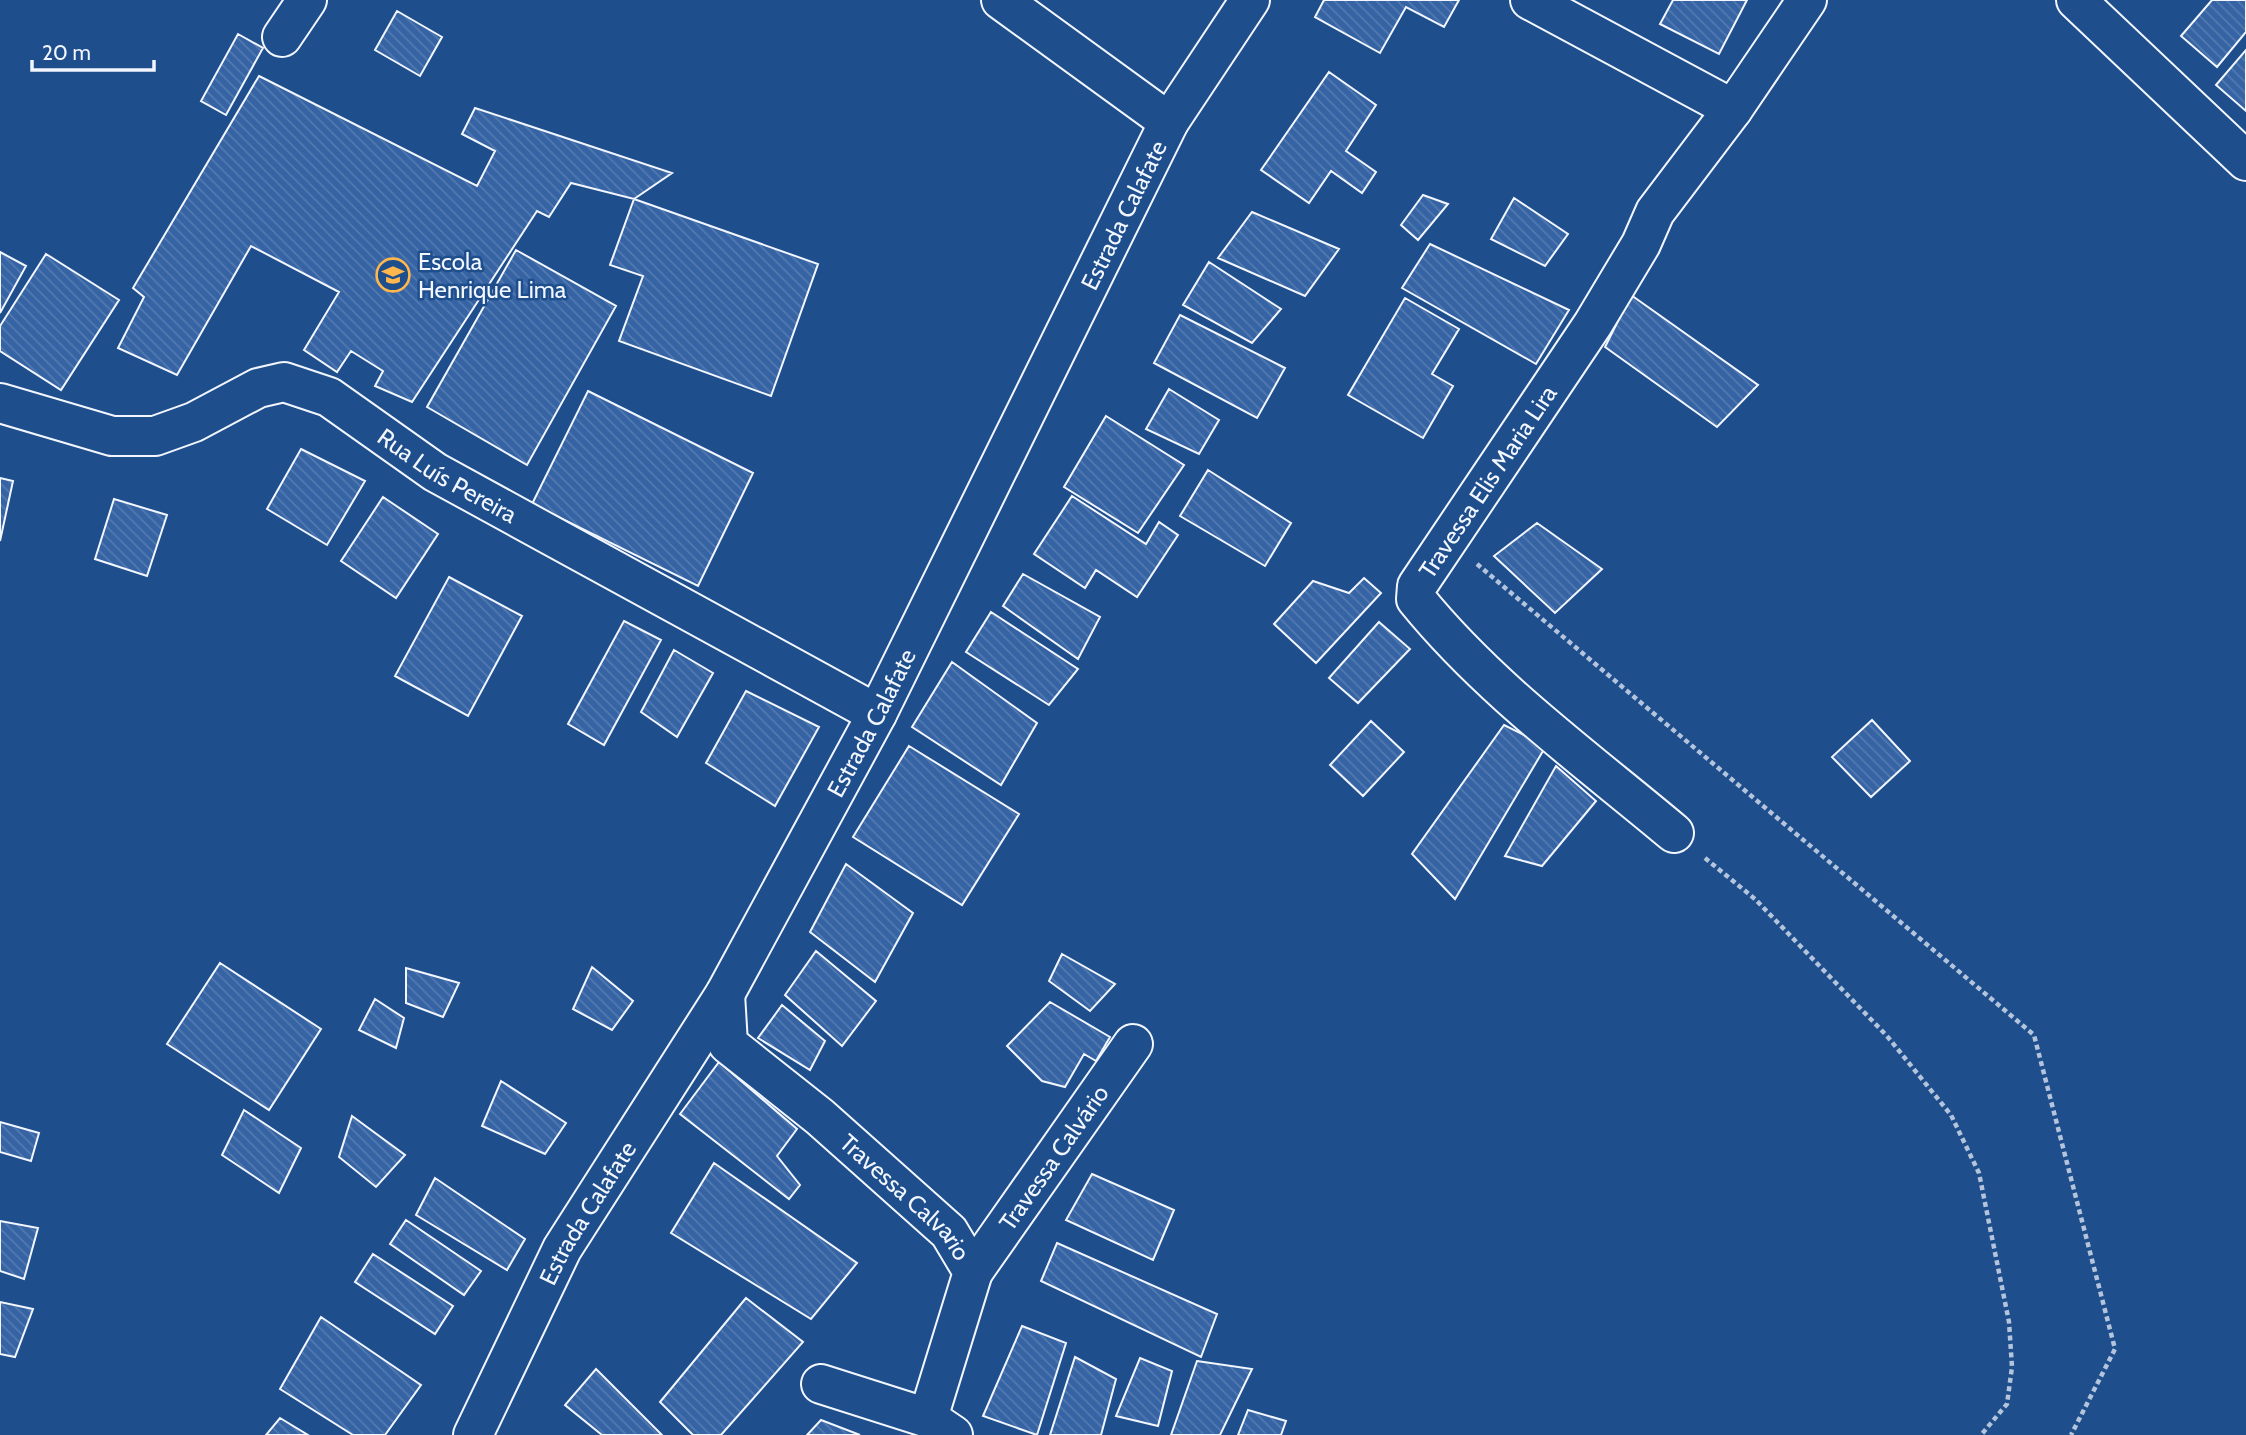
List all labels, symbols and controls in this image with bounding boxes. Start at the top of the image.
scale bar [32,28,154,72]
text: 20 m [42,40,91,65]
street label: Estrada Calafate [1074,135,1172,294]
place label: Escola Henrique Lima [418,247,567,304]
school or university icon: Escola Henrique Lima [374,256,412,294]
street label: Travessa Elis Maria Lira [1412,379,1563,583]
street label: Rua Luís Pereira [372,422,522,529]
street label: Estrada Calafate [820,644,921,802]
street label: Travessa Calvário [992,1079,1114,1236]
street label: Travessa Calvario [834,1128,977,1265]
street label: Estrada Calafate [533,1136,642,1289]

